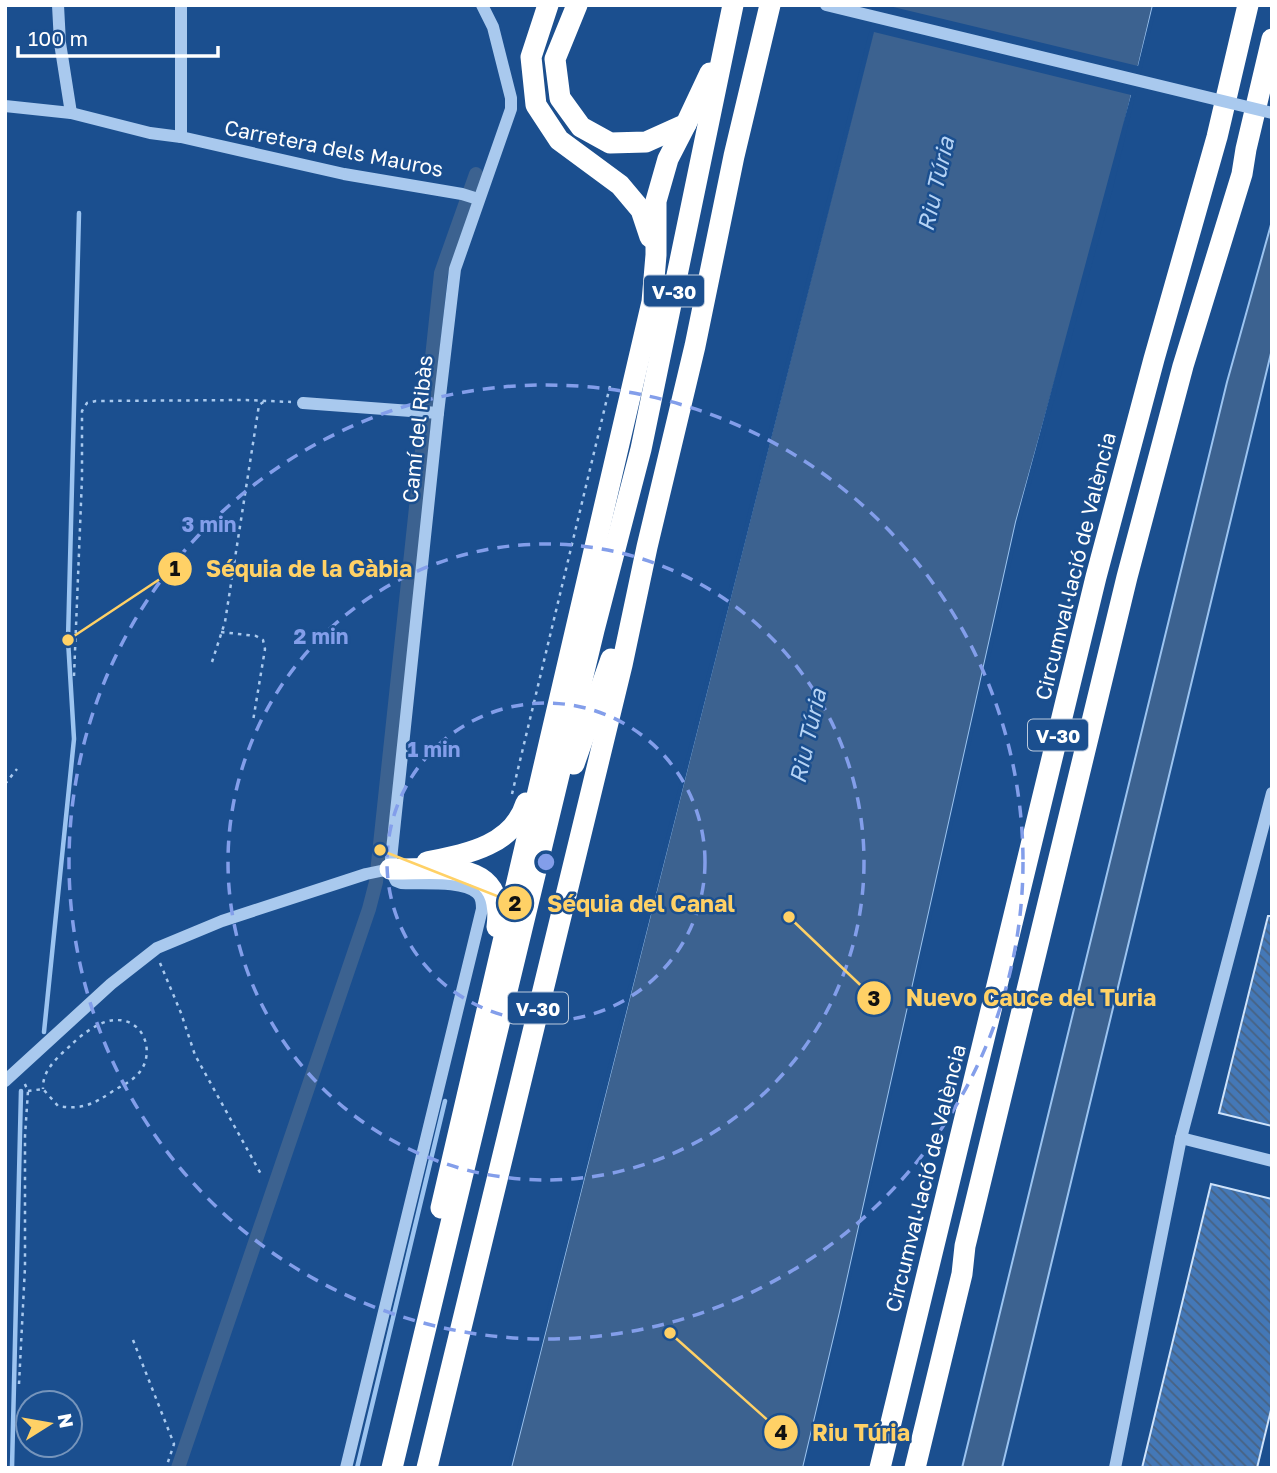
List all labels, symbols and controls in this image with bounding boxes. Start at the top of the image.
scale bar [18,14,217,58]
text: 100 m [28,25,88,51]
street label: Carretera dels Mauros [222,114,446,182]
water label: Riu Túria [911,133,960,234]
road number: V-30 [644,276,704,306]
street label: Camí del Ribàs [396,354,438,504]
street label: Circumval·lació de València [1029,429,1121,703]
text: 3 min [182,511,236,537]
callout: Séquia de la Gàbia [157,547,427,591]
text: Séquia de la Gàbia [206,554,412,582]
text: 1 [170,555,181,581]
text: 2 min [294,623,348,649]
water label: Riu Túria [783,685,832,786]
road number: V-30 [1028,720,1088,750]
text: 1 min [408,736,460,762]
centre of rings [534,850,558,874]
callout: Séquia del Canal [498,881,749,925]
text: Séquia del Canal [547,889,735,917]
text: 2 [509,890,522,916]
callout: Nuevo Cauce del Turia [856,976,1170,1020]
text: Nuevo Cauce del Turia [906,983,1156,1011]
text: 3 [868,985,880,1011]
road number: V-30 [508,992,568,1024]
street label: Circumval·lació de València [879,1041,971,1315]
north arrow [14,1389,84,1459]
callout: Riu Túria [763,1410,924,1454]
text: N [54,1411,79,1430]
text: Riu Túria [812,1418,910,1446]
text: 4 [774,1419,788,1445]

